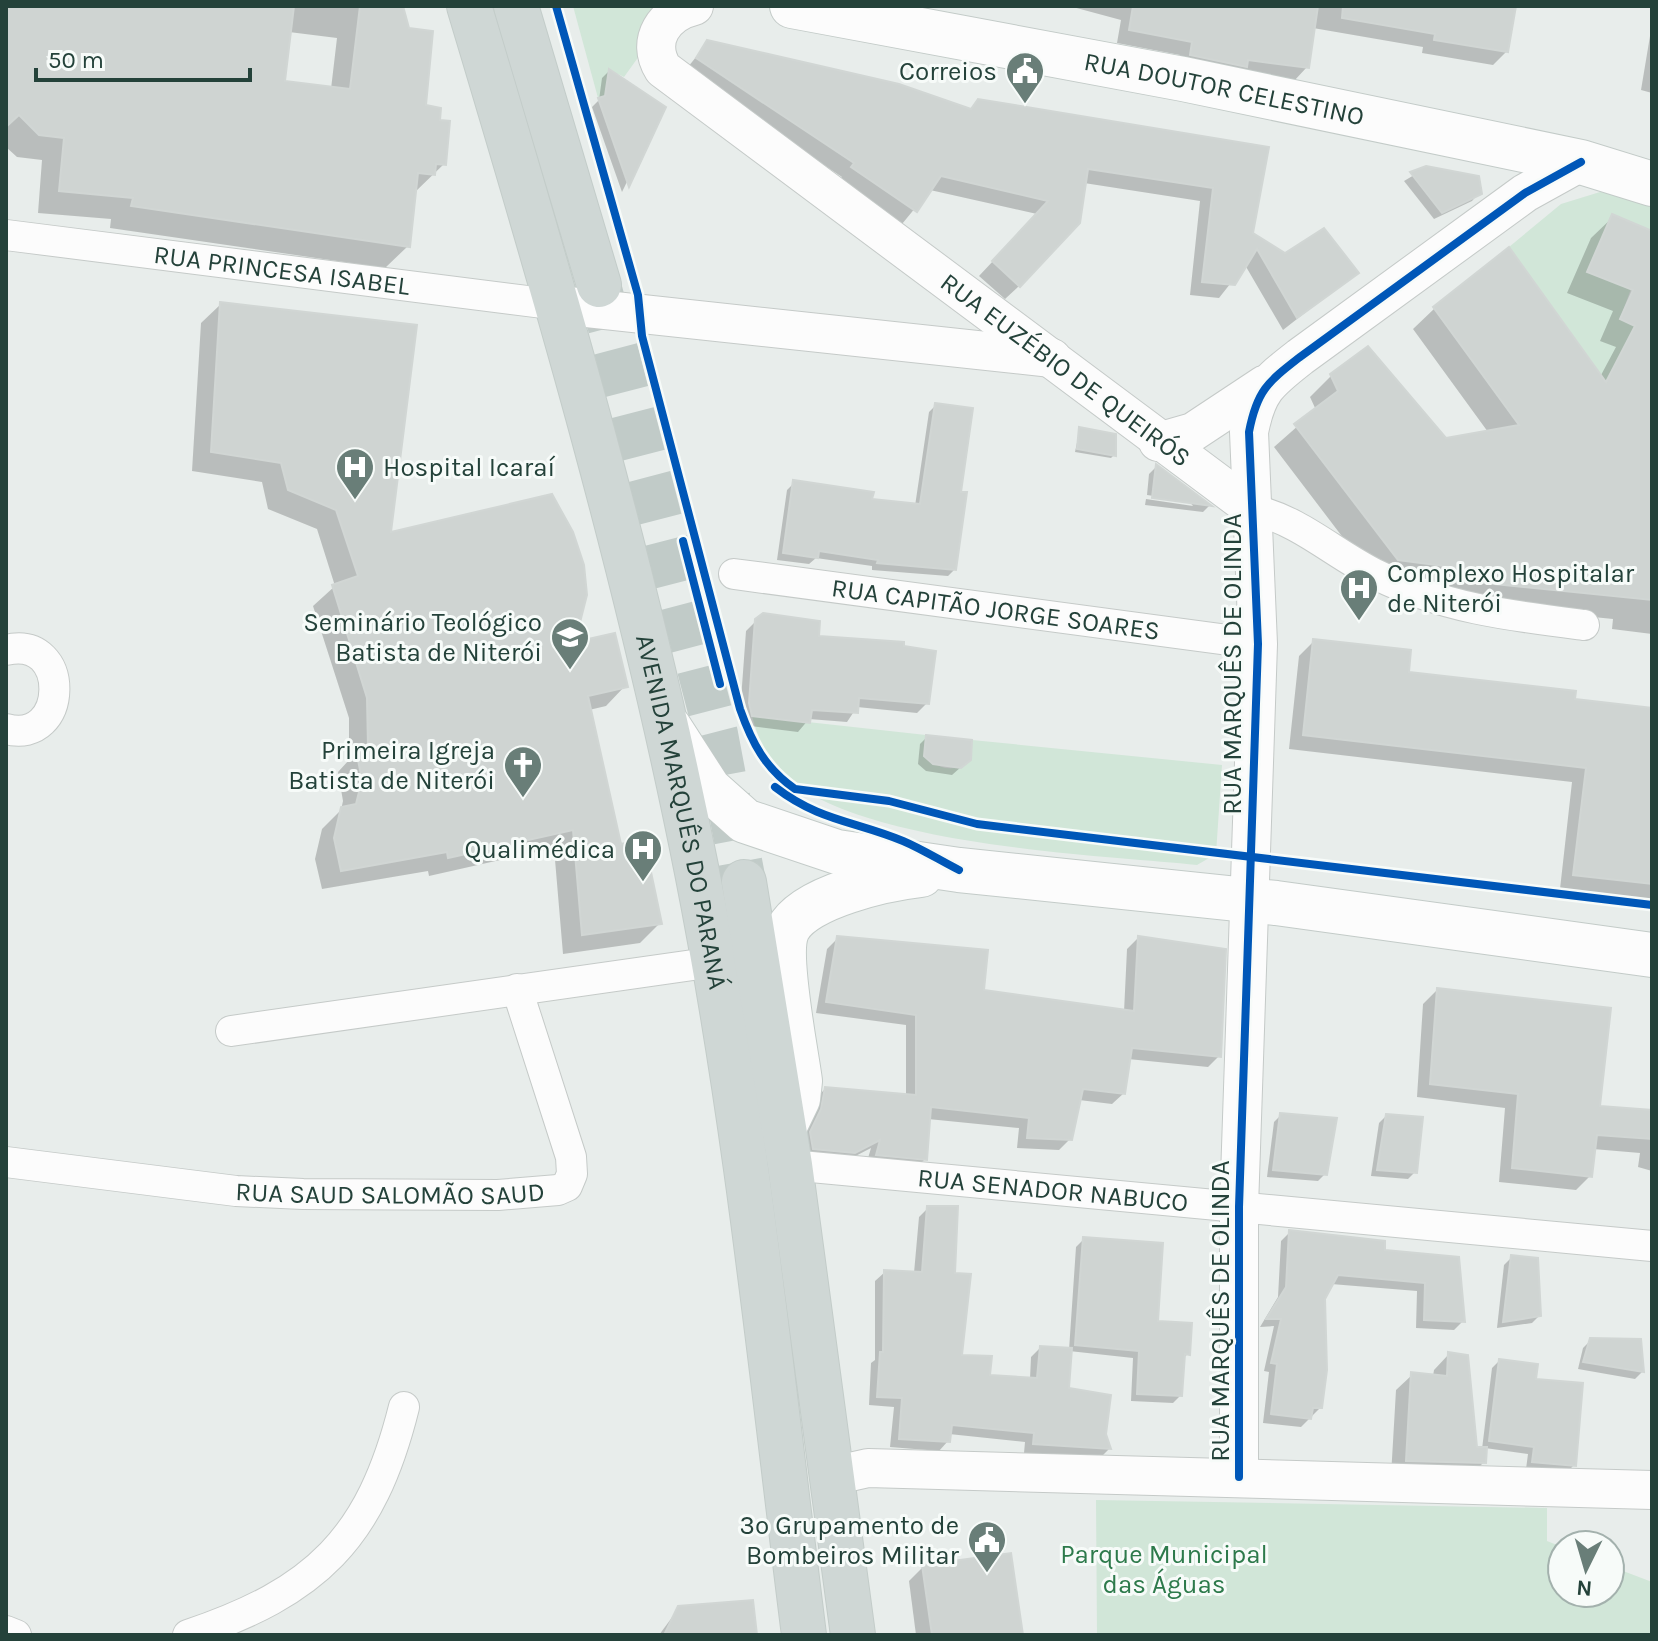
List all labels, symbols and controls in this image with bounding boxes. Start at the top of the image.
scale bar [36,32,250,82]
street label: RUA DOUTOR CELESTINO [1082,45,1367,132]
text: 50 m [48,46,104,74]
public building icon: Correios [1004,50,1046,105]
place label: Correios [899,56,997,87]
street label: RUA PRINCESA ISABEL [152,238,412,301]
street label: RUA EUZÉBIO DE QUEIRÓS [935,266,1197,473]
hospital icon: Hospital Icaraí [334,446,376,501]
place label: Hospital Icaraí [383,452,555,483]
street label: RUA MARQUÊS DE OLINDA [1217,513,1248,815]
place label: Complexo Hospitalar de Niterói [1387,558,1635,619]
hospital icon: Complexo Hospitalar de Niterói [1338,567,1380,622]
street label: RUA CAPITÃO JORGE SOARES [830,572,1162,646]
place label: Seminário Teológico Batista de Niterói [303,607,542,668]
school or university icon: Seminário Teológico Batista de Niterói [549,616,591,671]
street label: AVENIDA MARQUÊS DO PARANÁ [629,631,735,992]
place label: Primeira Igreja Batista de Niterói [288,735,495,796]
church icon: Primeira Igreja Batista de Niterói [502,744,544,799]
hospital icon: Qualimédica [622,828,664,883]
place label: Qualimédica [464,834,615,865]
street label: RUA MARQUÊS DE OLINDA [1205,1160,1236,1462]
street label: RUA SENADOR NABUCO [916,1162,1190,1218]
street label: RUA SAUD SALOMÃO SAUD [235,1175,546,1211]
place label: 3º Grupamento de Bombeiros Militar [740,1510,960,1571]
public building icon: 3º Grupamento de Bombeiros Militar [966,1519,1008,1574]
north arrow [1546,1529,1626,1609]
park label: Parque Municipal das Águas [1060,1539,1268,1600]
text: N [1575,1574,1593,1602]

